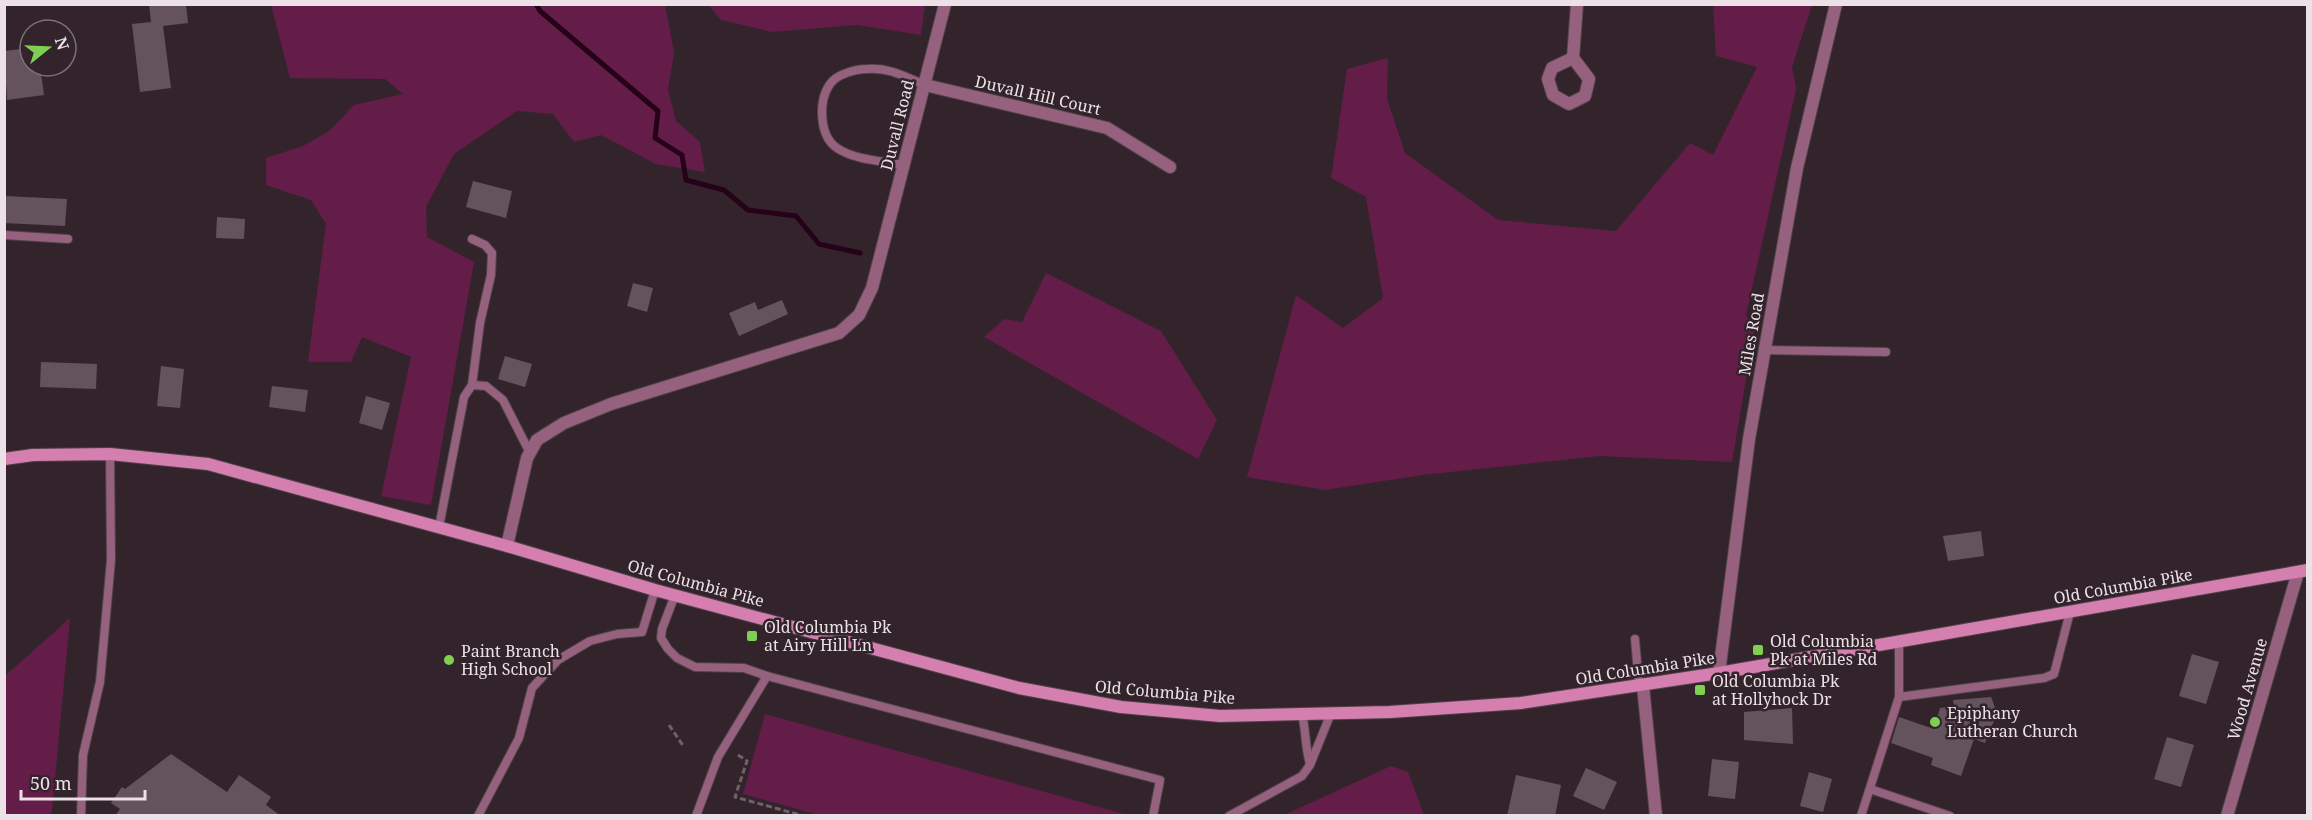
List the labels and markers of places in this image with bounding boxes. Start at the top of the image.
place label: Old Columbia Pk at Airy Hill Ln [764,616,892,656]
marker: Old Columbia Pk at Airy Hill Ln [745,629,759,643]
place label: Old Columbia Pk at Miles Rd [1770,630,1878,670]
place label: Paint Branch High School [461,640,560,680]
marker: Old Columbia Pk at Miles Rd [1751,643,1765,657]
marker: Paint Branch High School [442,653,456,667]
place label: Old Columbia Pk at Hollyhock Dr [1712,670,1840,710]
marker: Old Columbia Pk at Hollyhock Dr [1693,683,1707,697]
place label: Epiphany Lutheran Church [1947,702,2078,742]
marker: Epiphany Lutheran Church [1928,715,1942,729]

